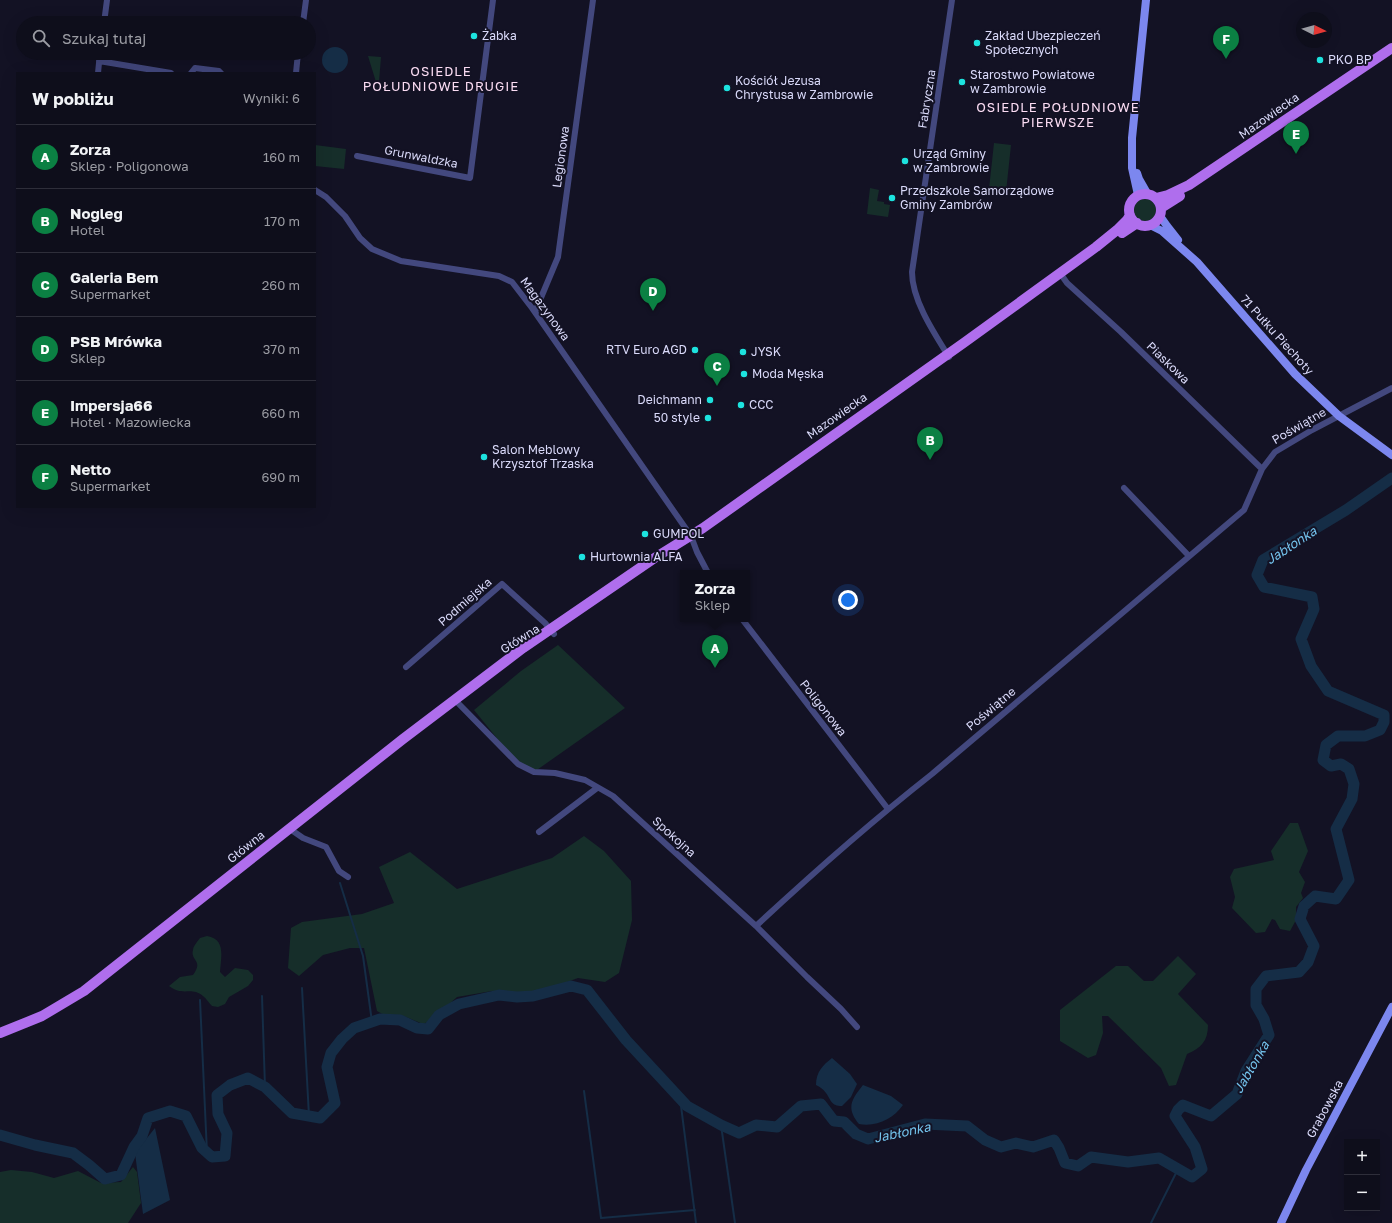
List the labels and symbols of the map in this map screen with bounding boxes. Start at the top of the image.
north arrow [1296,12,1332,48]
pin: F [1213,26,1239,59]
place label: Żabka [482,28,517,43]
place label: Zakład Ubezpieczeń Społecznych [985,28,1101,57]
marker: Żabka [469,31,479,41]
marker: Zakład Ubezpieczeń Społecznych [972,38,982,48]
place label: PKO BP [1328,52,1372,67]
marker: PKO BP [1315,55,1325,65]
district label: OSIEDLE POŁUDNIOWE DRUGIE [363,63,519,94]
place label: Starostwo Powiatowe w Zambrowie [970,67,1095,96]
street label: Fabryczna [914,68,939,129]
place label: Kościół Jezusa Chrystusa w Zambrowie [735,73,873,102]
marker: Starostwo Powiatowe w Zambrowie [957,77,967,87]
marker: Kościół Jezusa Chrystusa w Zambrowie [722,83,732,93]
street label: Mazowiecka [1236,89,1302,142]
district label: OSIEDLE POŁUDNIOWE PIERWSZE [976,99,1140,130]
pin: E [1283,121,1309,154]
street label: Legionowa [549,125,572,189]
street label: Grunwaldzka [383,142,459,171]
place label: Urząd Gminy w Zambrowie [913,146,989,175]
marker: Urząd Gminy w Zambrowie [900,156,910,166]
place label: Przedszkole Samorządowe Gminy Zambrów [900,183,1054,212]
marker: Przedszkole Samorządowe Gminy Zambrów [887,193,897,203]
street label: Magazynowa [517,274,574,343]
pin: D [640,278,666,311]
street label: 71 Pułku Piechoty [1238,292,1317,378]
street label: Piaskowa [1144,338,1193,387]
place label: RTV Euro AGD [606,342,687,357]
place label: JYSK [751,344,781,359]
marker: RTV Euro AGD [690,345,700,355]
marker: JYSK [738,347,748,357]
pin: C [704,353,730,386]
place label: Moda Męska [752,366,824,381]
marker: Moda Męska [739,369,749,379]
street label: Mazowiecka [804,389,870,442]
place label: Deichmann [637,392,702,407]
marker: Deichmann [705,395,715,405]
place label: CCC [749,397,773,412]
marker: CCC [736,400,746,410]
street label: Poświątne [1269,404,1329,447]
place label: 50 style [654,410,700,425]
marker: 50 style [703,413,713,423]
pin: B [917,427,943,460]
place label: Salon Meblowy Krzysztof Trzaska [492,442,594,471]
marker: Salon Meblowy Krzysztof Trzaska [479,452,489,462]
water label: Jabłonka [1263,522,1320,567]
place label: GUMPOL [653,526,704,541]
marker: GUMPOL [640,529,650,539]
place label: Hurtownia ALFA [590,549,683,564]
marker: Hurtownia ALFA [577,552,587,562]
street label: Podmiejska [435,574,495,629]
your location [838,590,858,610]
street label: Główna [497,621,542,656]
pin: A [702,635,728,668]
street label: Poligonowa [797,677,850,739]
street label: Poświątne [963,684,1019,734]
street label: Spokojna [649,813,699,860]
street label: Główna [224,827,267,866]
water label: Jabłonka [1230,1038,1273,1096]
street label: Grabowska [1303,1077,1346,1140]
water label: Jabłonka [872,1118,932,1146]

